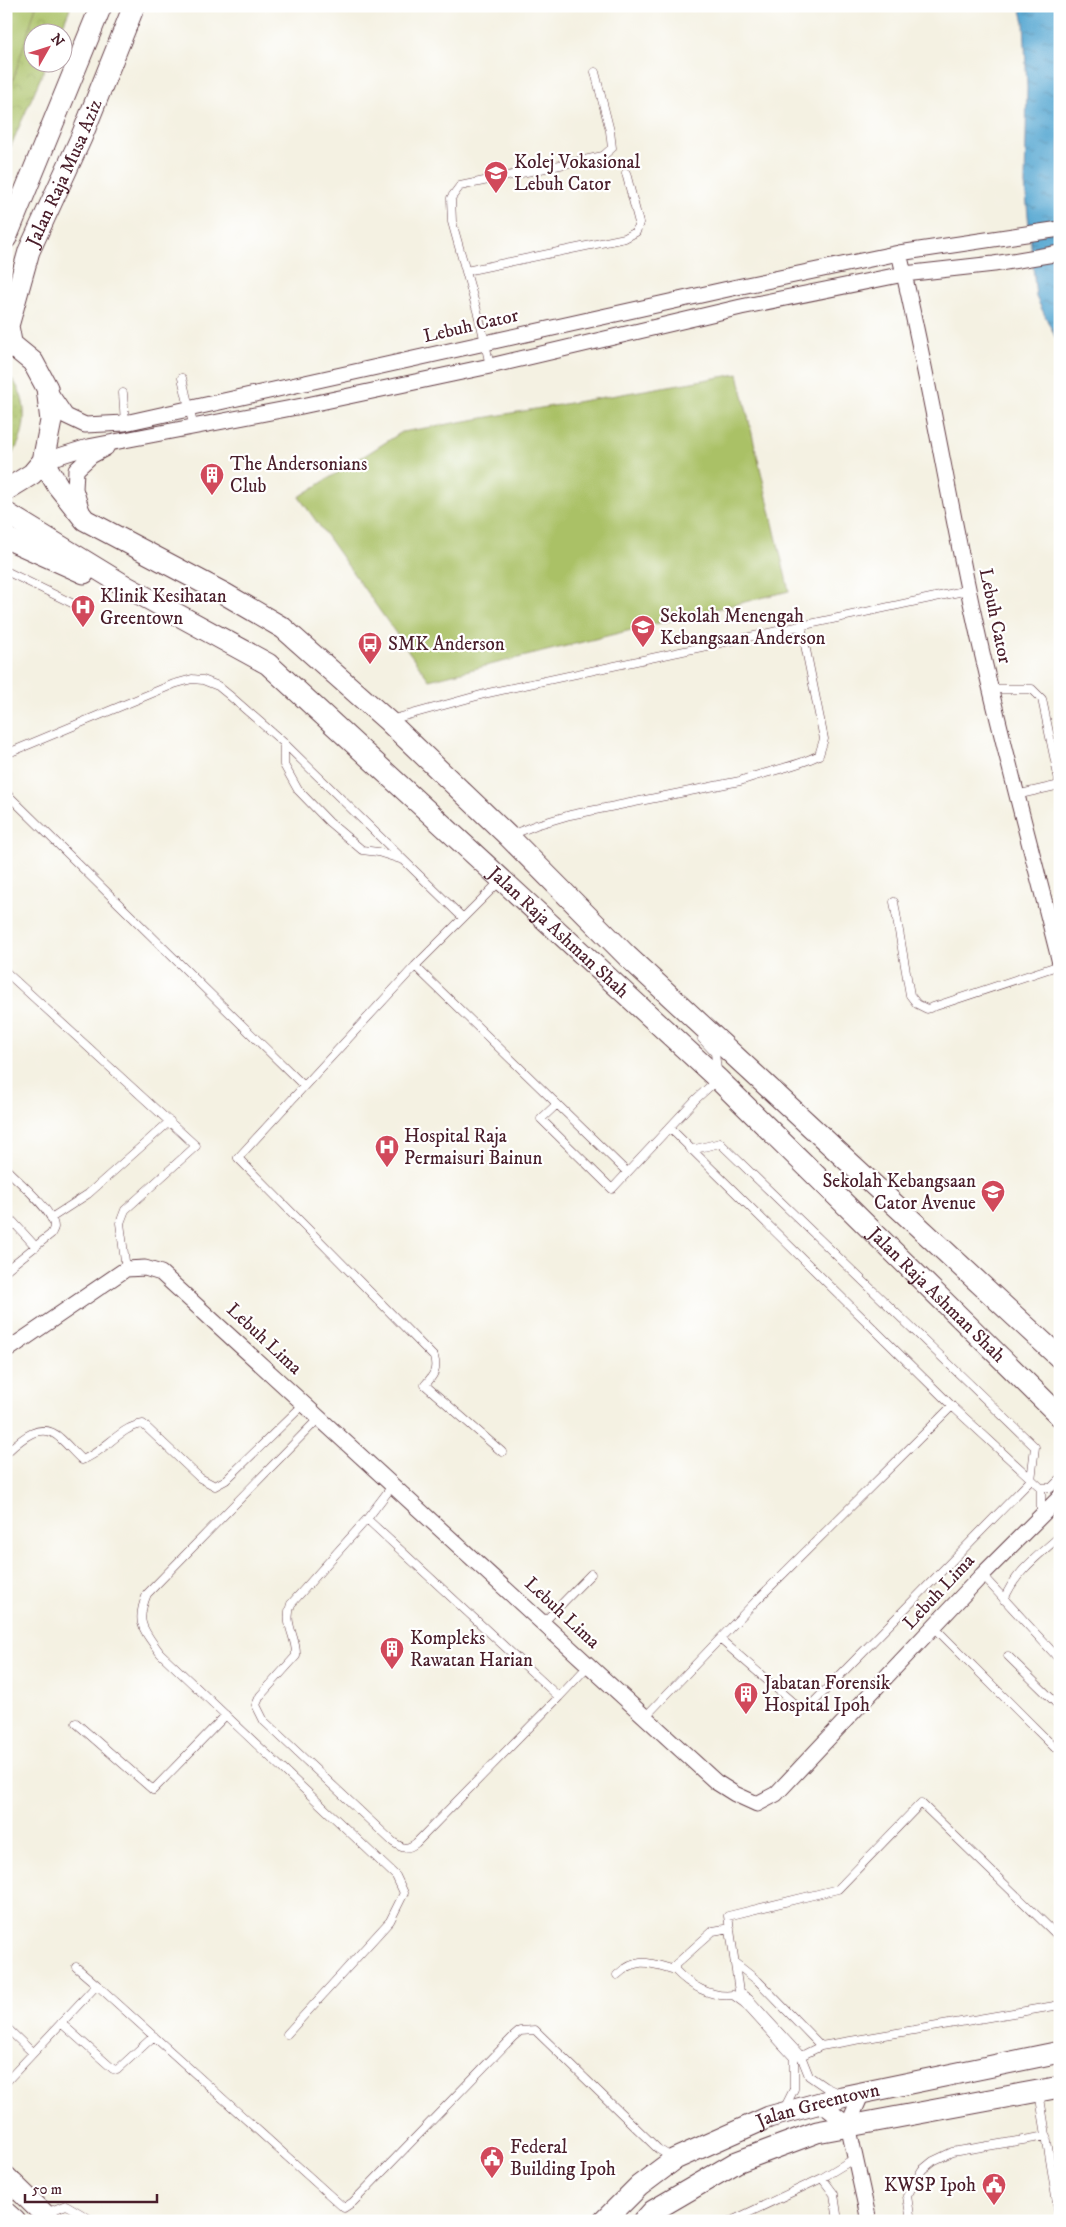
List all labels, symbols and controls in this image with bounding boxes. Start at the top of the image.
north arrow [22,22,72,72]
text: N [47,30,68,51]
street label: Jalan Raja Musa Aziz [20,96,107,252]
place label: Kolej Vokasional Lebuh Cator [514,151,641,196]
school or university icon: Kolej Vokasional Lebuh Cator [483,160,509,194]
street label: Lebuh Cator [421,304,521,348]
place label: The Andersonians Club [230,453,367,498]
building icon: The Andersonians Club [199,462,225,496]
street label: Lebuh Cator [974,566,1016,666]
place label: Klinik Kesihatan Greentown [100,585,227,630]
hospital icon: Klinik Kesihatan Greentown [70,594,96,628]
place label: Sekolah Menengah Kebangsaan Anderson [660,605,826,650]
school or university icon: Sekolah Menengah Kebangsaan Anderson [630,614,656,648]
bus stop icon: SMK Anderson [357,631,383,665]
place label: SMK Anderson [388,633,505,656]
street label: Jalan Raja Ashman Shah [482,860,634,1003]
place label: Hospital Raja Permaisuri Bainun [404,1125,543,1170]
hospital icon: Hospital Raja Permaisuri Bainun [374,1134,400,1168]
place label: Sekolah Kebangsaan Cator Avenue [822,1170,976,1215]
school or university icon: Sekolah Kebangsaan Cator Avenue [980,1179,1006,1213]
street label: Jalan Raja Ashman Shah [862,1221,1010,1367]
street label: Lebuh Lima [222,1298,306,1380]
street label: Lebuh Lima [898,1550,980,1634]
street label: Lebuh Lima [520,1572,604,1654]
place label: Kompleks Rawatan Harian [410,1627,533,1672]
building icon: Kompleks Rawatan Harian [379,1636,405,1670]
place label: Jabatan Forensik Hospital Ipoh [762,1672,891,1717]
building icon: Jabatan Forensik Hospital Ipoh [733,1681,759,1715]
street label: Jalan Greentown [751,2078,882,2133]
place label: Federal Building Ipoh [510,2136,616,2181]
public building icon: Federal Building Ipoh [479,2145,505,2179]
scale bar [25,2172,158,2204]
public building icon: KWSP Ipoh [981,2172,1007,2206]
place label: KWSP Ipoh [884,2174,976,2197]
text: 50 m [32,2180,62,2199]

